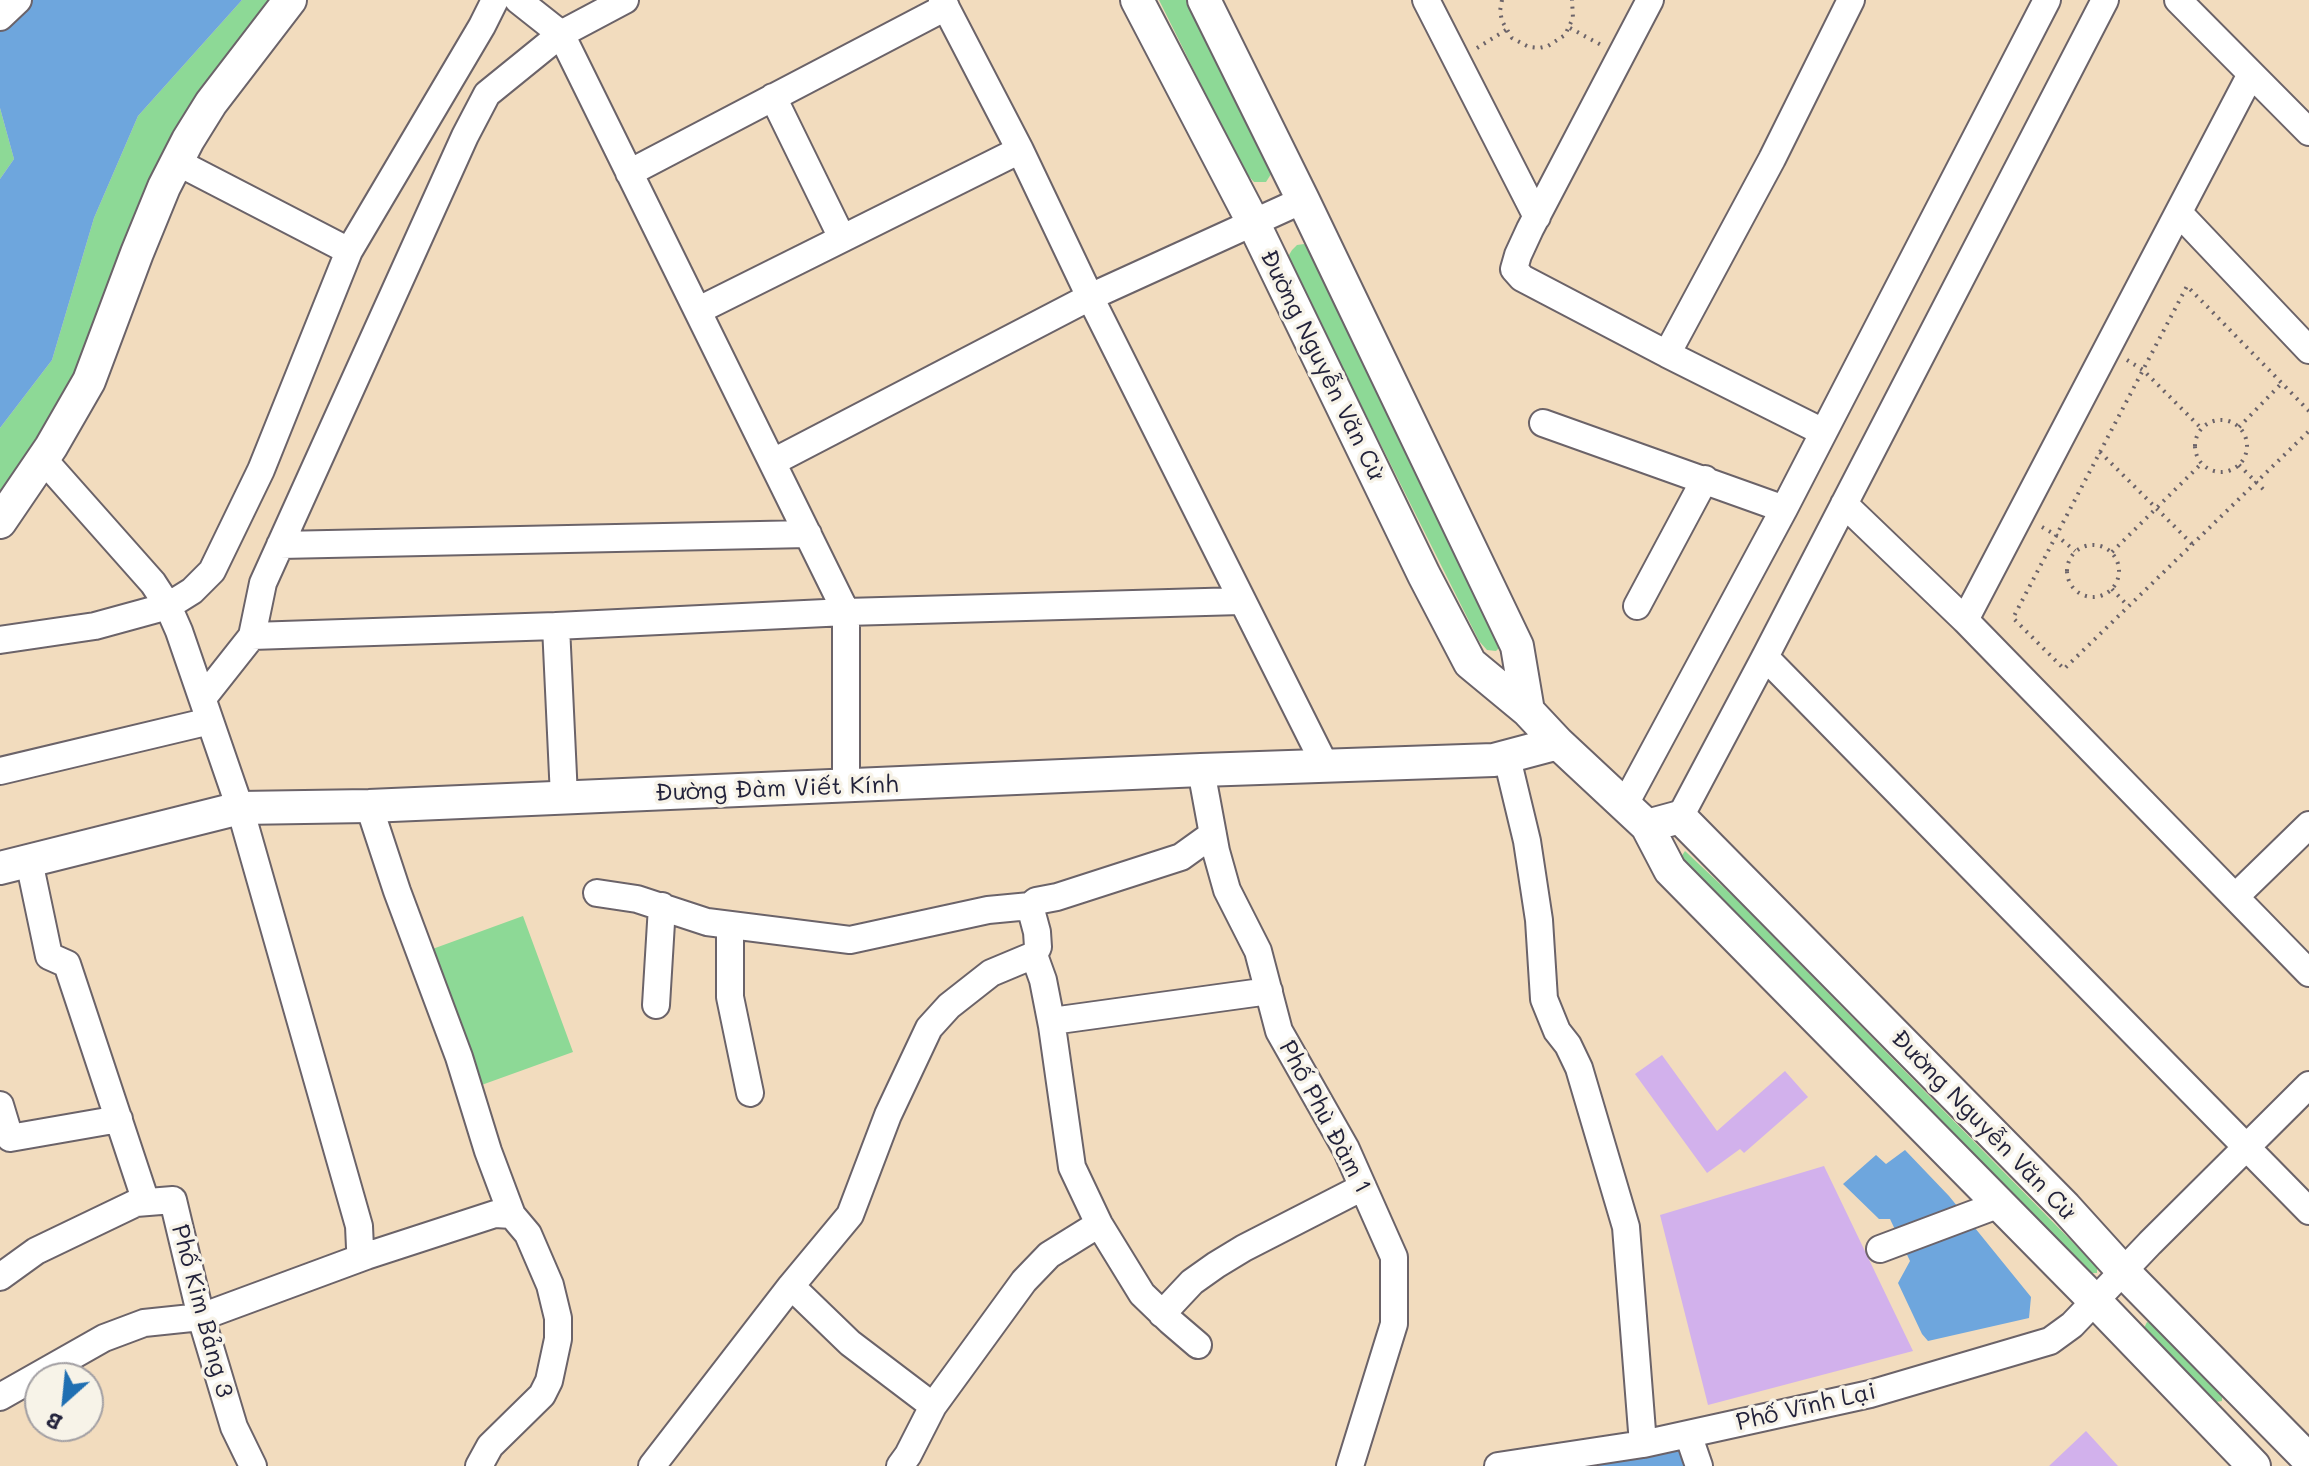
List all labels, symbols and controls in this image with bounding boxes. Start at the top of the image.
street label: Đường Nguyễn Văn Cừ [1254,245,1390,485]
street label: Đường Đàm Viết Kính [655,770,899,808]
street label: Đường Nguyễn Văn Cừ [1885,1024,2081,1226]
street label: Phố Phù Đàm 1 [1273,1036,1377,1198]
street label: Phố Kim Bảng 3 [165,1221,239,1401]
north arrow [24,1362,104,1442]
street label: Phố Vĩnh Lại [1733,1377,1879,1437]
text: B [41,1406,67,1438]

